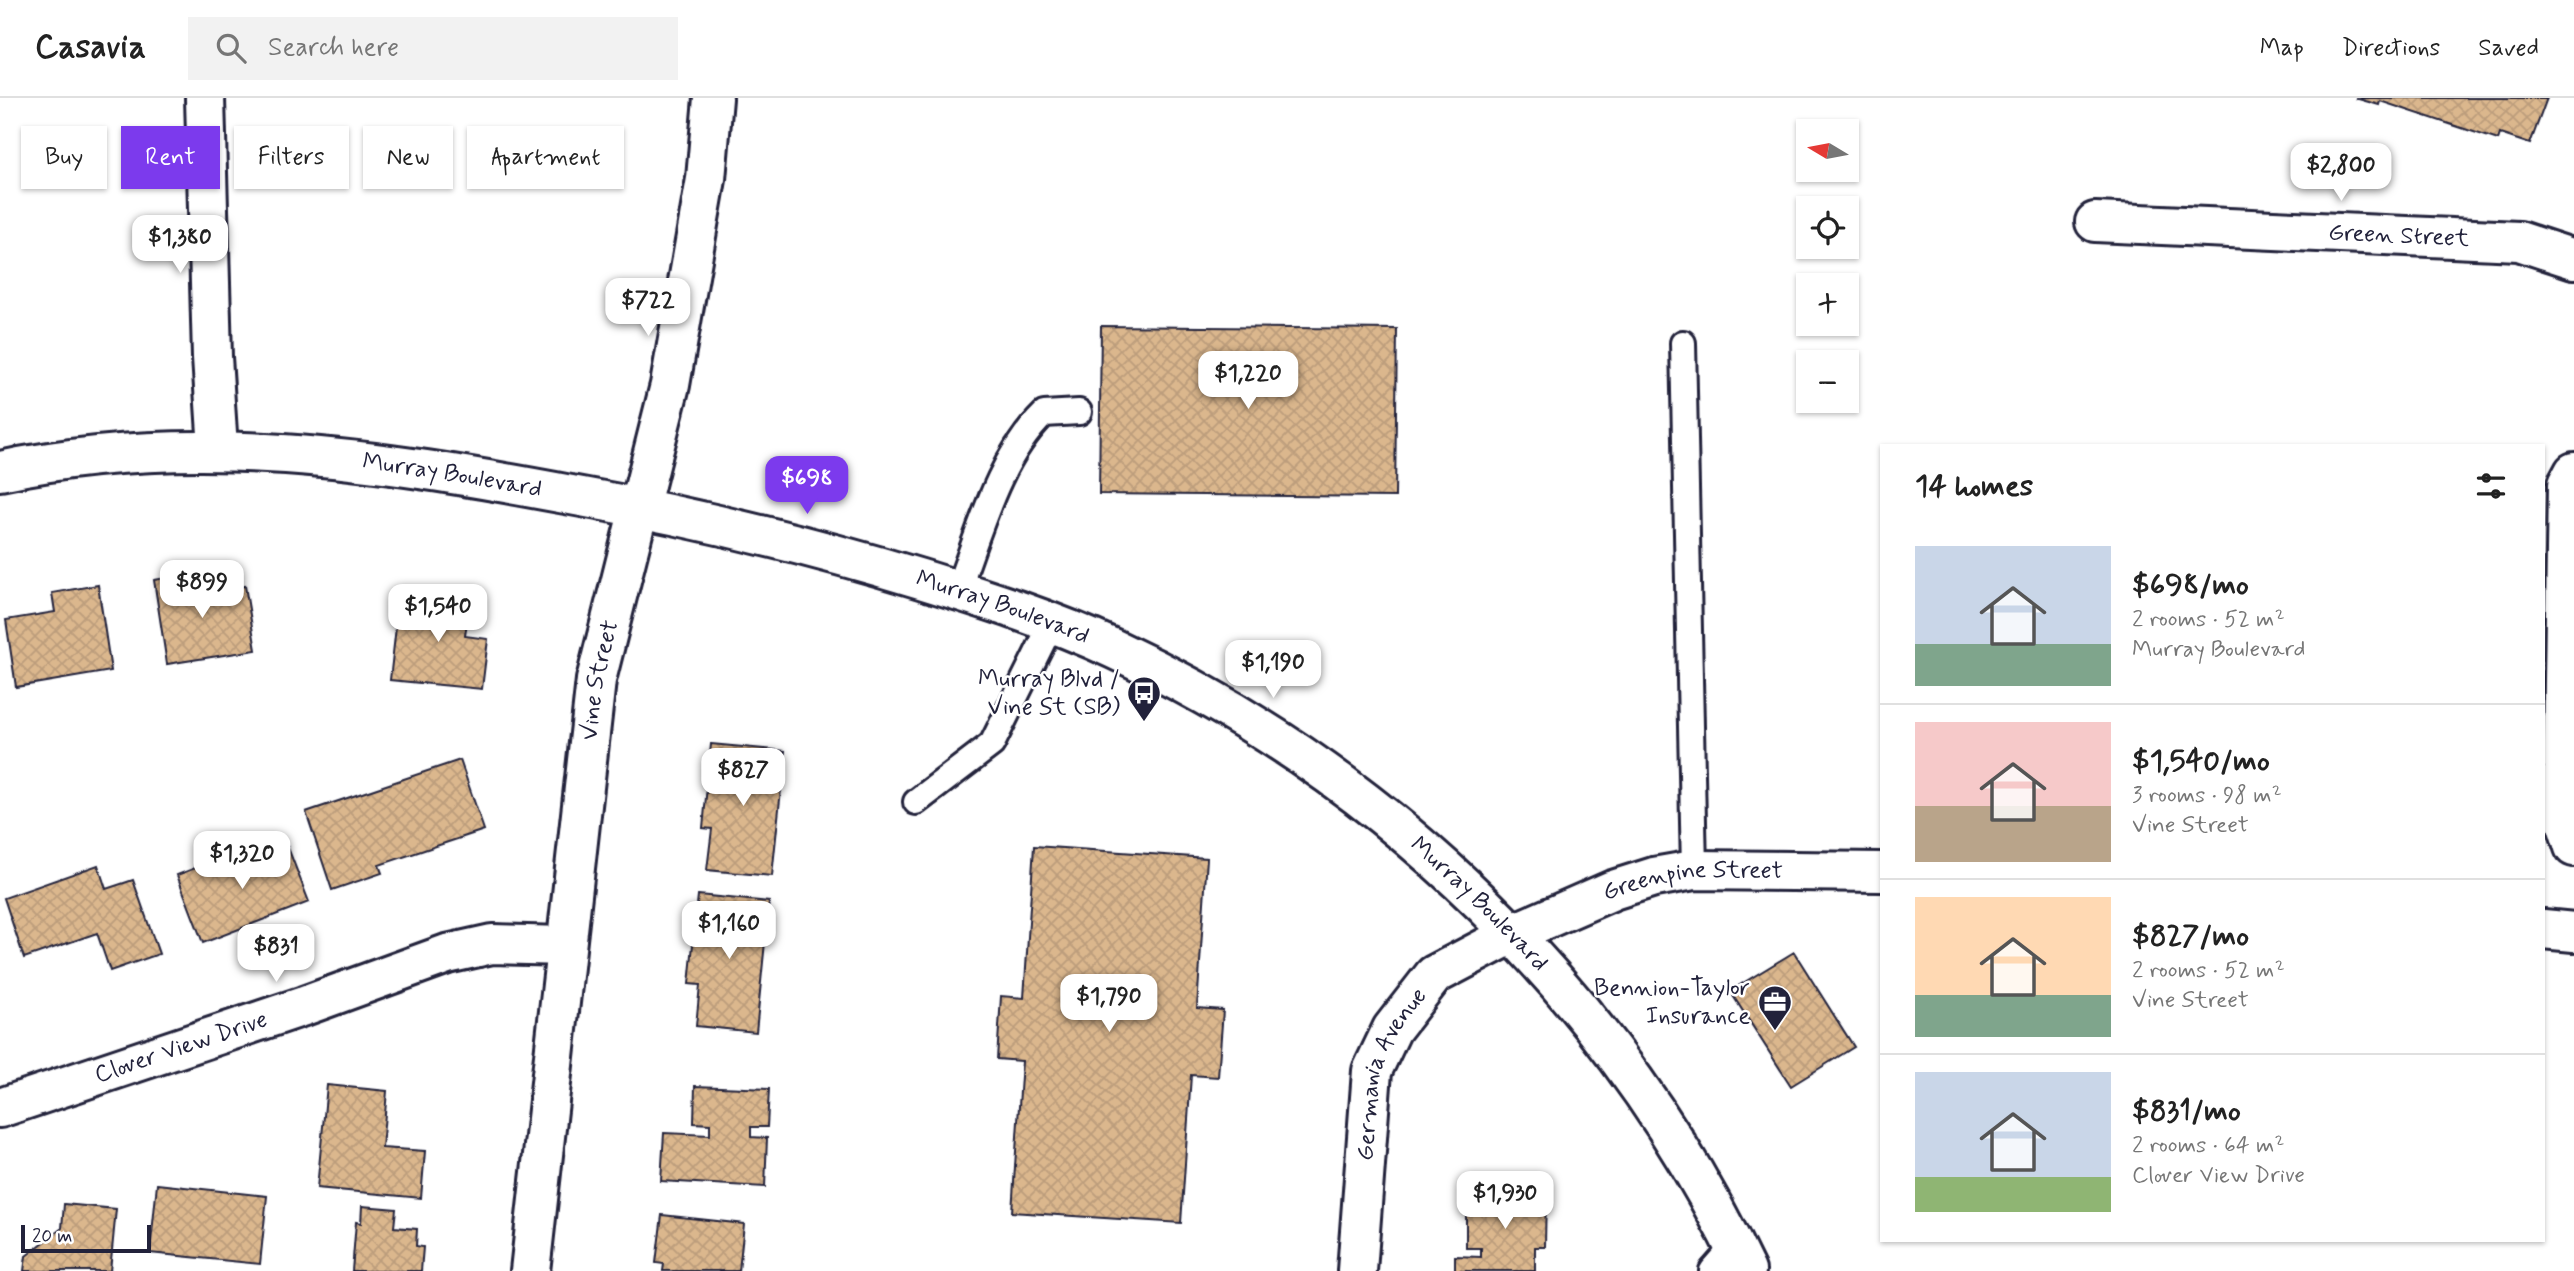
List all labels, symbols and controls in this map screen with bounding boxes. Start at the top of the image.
search box [188,17,678,80]
text: Casavia [35,26,146,70]
icon: search [212,29,250,67]
text: Search here [268,31,399,65]
text: Map [2260,33,2304,64]
text: Directions [2342,33,2440,64]
text: Saved [2478,33,2539,64]
north arrow [1796,119,1858,182]
map controls [1796,119,1859,413]
chip: Buy [21,126,107,189]
chip: Rent [121,126,220,189]
chip: Filters [234,126,349,189]
chip: New [363,126,453,189]
chip: Apartment [467,126,624,189]
pin: $2,800 [2284,144,2398,203]
text: $2,800 [2306,151,2376,181]
button: locate [1796,196,1859,259]
pin: $1,380 [123,216,237,275]
street label: Green Street [2328,217,2470,254]
text: $1,380 [148,223,212,253]
button: + [1796,273,1859,336]
pin: $722 [607,278,689,338]
text: $722 [621,286,675,316]
button: − [1796,350,1859,413]
pin: $1,220 [1191,352,1305,411]
text: $1,220 [1214,359,1282,389]
street label: Murray Boulevard [361,446,544,505]
pin: $698 [766,456,848,516]
text: $698 [781,464,833,494]
text: 14 homes [1915,467,2033,506]
icon: filters [2472,467,2510,505]
pin: $899 [161,560,243,620]
street label: Murray Boulevard [912,563,1094,652]
text: $698/mo [2132,566,2249,605]
text: $899 [176,568,228,598]
icon: home [1971,574,2055,658]
pin: $1,540 [381,584,495,644]
text: $1,540 [404,592,472,622]
text: 2 rooms · 52 m² [2132,605,2285,635]
street label: Vine Street [574,617,626,742]
text: Murray Boulevard [2132,635,2306,665]
pin: $1,190 [1216,640,1330,700]
text: $1,190 [1241,648,1305,678]
place label: Murray Blvd / Vine St (SB) [978,664,1120,723]
bus stop icon: Murray Blvd / Vine St (SB) [1125,674,1163,723]
text: $1,540/mo [2132,742,2270,781]
pin: $827 [702,748,784,808]
icon: home [1971,750,2055,834]
text: $827 [717,756,769,786]
text: 3 rooms · 98 m² [2132,781,2282,811]
text: Vine Street [2132,811,2249,841]
street label: Murray Boulevard [1404,830,1555,978]
pin: $1,320 [185,832,299,891]
text: $1,320 [209,839,275,869]
street label: Greenpine Street [1598,855,1783,908]
pin: $1,160 [672,902,786,961]
text: $1,160 [698,909,760,939]
text: $827/mo [2132,917,2249,956]
pin: $831 [235,924,317,984]
icon: home [1971,925,2055,1009]
text: $831 [253,932,299,962]
text: 2 rooms · 52 m² [2132,956,2285,986]
place label: Bennion-Taylor Insurance [1594,973,1750,1032]
pin: $1,790 [1052,974,1166,1034]
street label: Germania Avenue [1350,981,1434,1162]
text: $1,790 [1076,982,1142,1012]
office icon: Bennion-Taylor Insurance [1756,983,1794,1032]
text: Vine Street [2132,986,2249,1016]
street label: Clover View Drive [91,1004,272,1091]
text: $831/mo [2132,1092,2241,1131]
icon: home [1971,1100,2055,1184]
text: 2 rooms · 64 m² [2132,1131,2284,1161]
text: Clover View Drive [2132,1161,2305,1191]
pin: $1,930 [1448,1172,1562,1231]
text: $1,930 [1473,1179,1537,1209]
scale bar [21,1222,150,1254]
text: 20 m [32,1224,72,1249]

